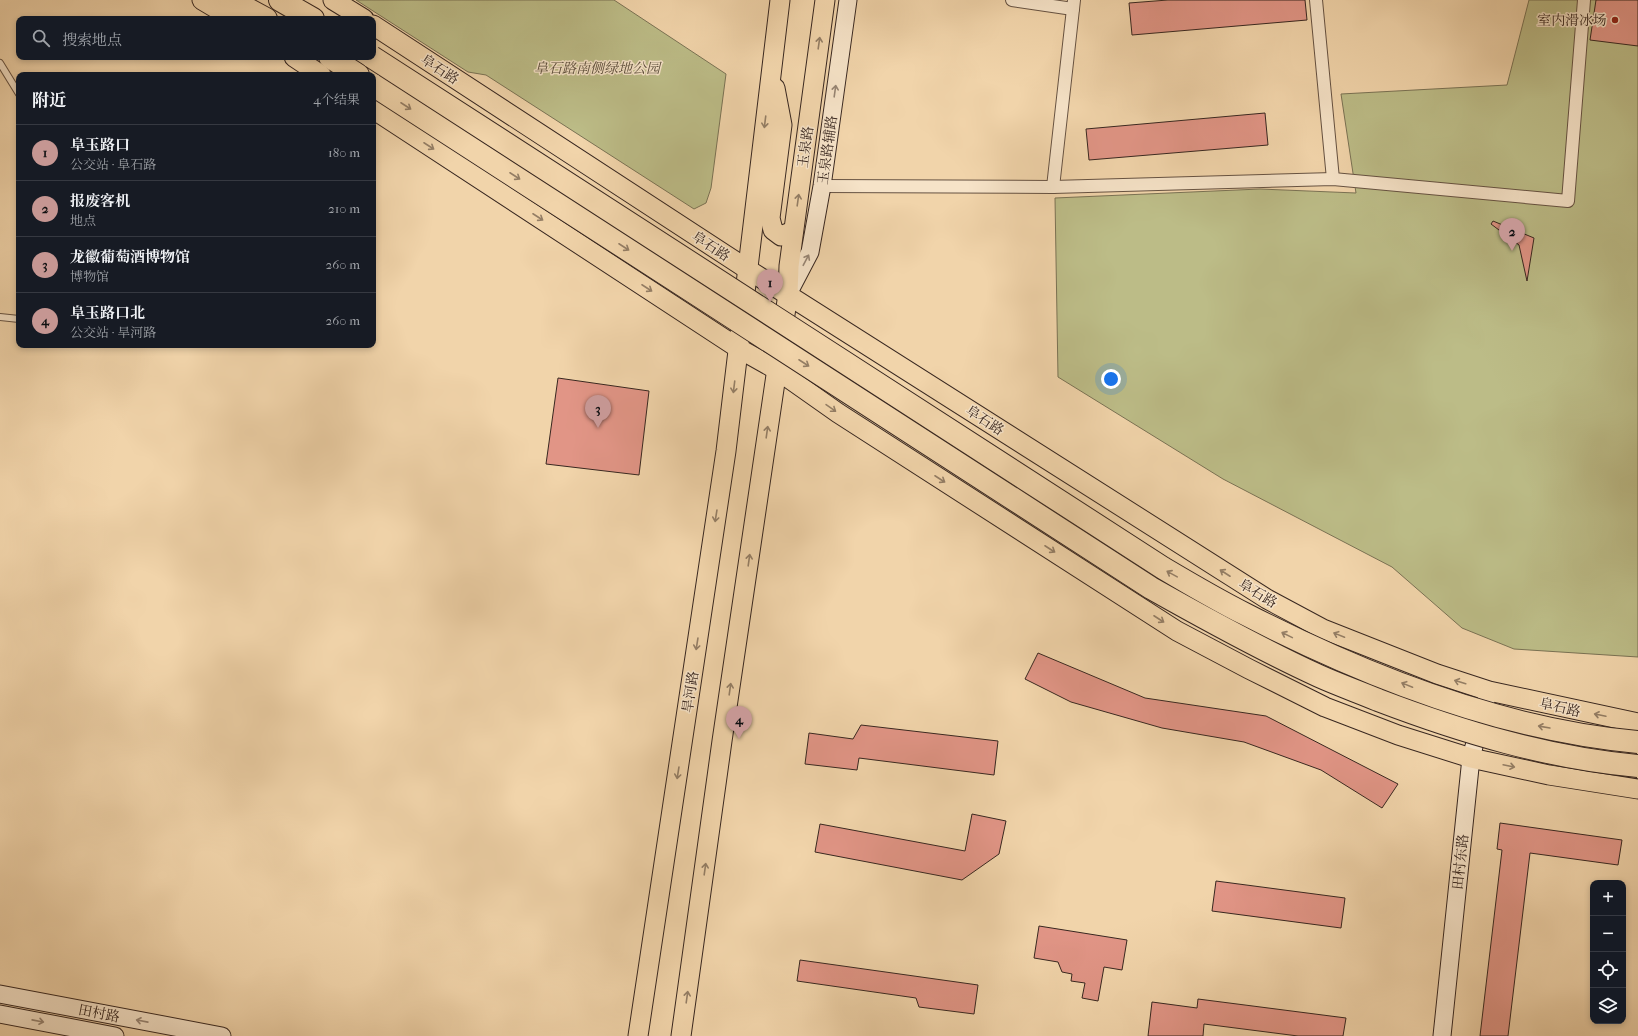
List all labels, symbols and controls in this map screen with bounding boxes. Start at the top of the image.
place label: 室内滑冰场 [1537,12,1607,29]
marker: 室内滑冰场 [1610,15,1620,25]
search box [16,16,376,60]
icon: search [30,27,52,49]
text: 搜索地点 [62,31,122,49]
one-way arrow [815,37,823,50]
street label: 阜石路 [417,51,462,88]
park label: 阜石路南侧绿地公园 [534,60,662,77]
one-way arrow [831,85,839,98]
text: 附近 [32,90,66,110]
text: 4个结果 [313,92,360,107]
one-way arrow [400,102,411,110]
street label: 玉泉路辅路 [814,114,841,186]
one-way arrow [761,115,769,128]
street label: 玉泉路 [794,125,817,169]
text: 阜玉路口 [70,136,130,154]
one-way arrow [423,142,435,150]
text: 1 [43,145,47,160]
text: 180 m [328,145,360,160]
text: 公交站 · 阜石路 [70,157,156,172]
one-way arrow [509,173,521,181]
text: 报废客机 [70,192,130,210]
one-way arrow [794,194,802,207]
text: 2 [42,201,48,216]
text: 210 m [328,201,360,216]
text: 地点 [70,213,96,228]
one-way arrow [532,213,543,221]
pin: 2 [1499,218,1525,251]
street label: 阜石路 [688,228,733,265]
one-way arrow [618,243,629,251]
text: 龙徽葡萄酒博物馆 [70,248,190,266]
one-way arrow [803,254,810,266]
text: 3 [42,257,48,272]
text: 260 m [326,257,360,272]
text: 博物馆 [70,269,109,284]
pin: 1 [757,269,783,302]
one-way arrow [641,284,652,292]
text: 阜玉路口北 [70,304,145,322]
text: 4 [41,313,49,328]
text: 260 m [326,313,360,328]
text: 公交站 · 旱河路 [70,325,156,340]
one-way arrow [798,360,810,368]
your location [1101,369,1121,389]
one-way arrow [730,380,737,393]
pin: 3 [585,395,611,428]
street label: 阜石路 [962,402,1007,439]
one-way arrow [825,404,836,412]
one-way arrow [764,425,772,438]
one-way arrow [935,475,946,483]
one-way arrow [712,509,720,522]
one-way arrow [1044,545,1055,553]
one-way arrow [745,554,753,567]
one-way arrow [1219,568,1231,576]
one-way arrow [1166,569,1178,577]
street label: 阜石路 [1235,575,1280,612]
one-way arrow [1153,615,1164,623]
one-way arrow [1281,631,1293,638]
one-way arrow [1333,631,1345,638]
one-way arrow [693,637,701,650]
street label: 旱河路 [679,670,702,714]
one-way arrow [1454,677,1466,685]
one-way arrow [1401,681,1413,689]
one-way arrow [726,683,734,696]
street label: 阜石路 [1538,694,1582,720]
pin: 4 [726,706,752,739]
one-way arrow [1594,711,1607,719]
one-way arrow [1538,723,1551,731]
one-way arrow [1502,763,1515,771]
one-way arrow [674,766,682,779]
street label: 田村东路 [1449,833,1472,891]
one-way arrow [701,863,709,876]
map controls [1590,880,1626,1024]
button: + [1590,880,1626,916]
button: − [1590,916,1626,952]
button: locate [1590,952,1626,988]
button: layers [1590,988,1626,1024]
one-way arrow [683,991,691,1004]
street label: 田村路 [77,1001,121,1026]
one-way arrow [136,1017,149,1025]
one-way arrow [31,1018,44,1026]

